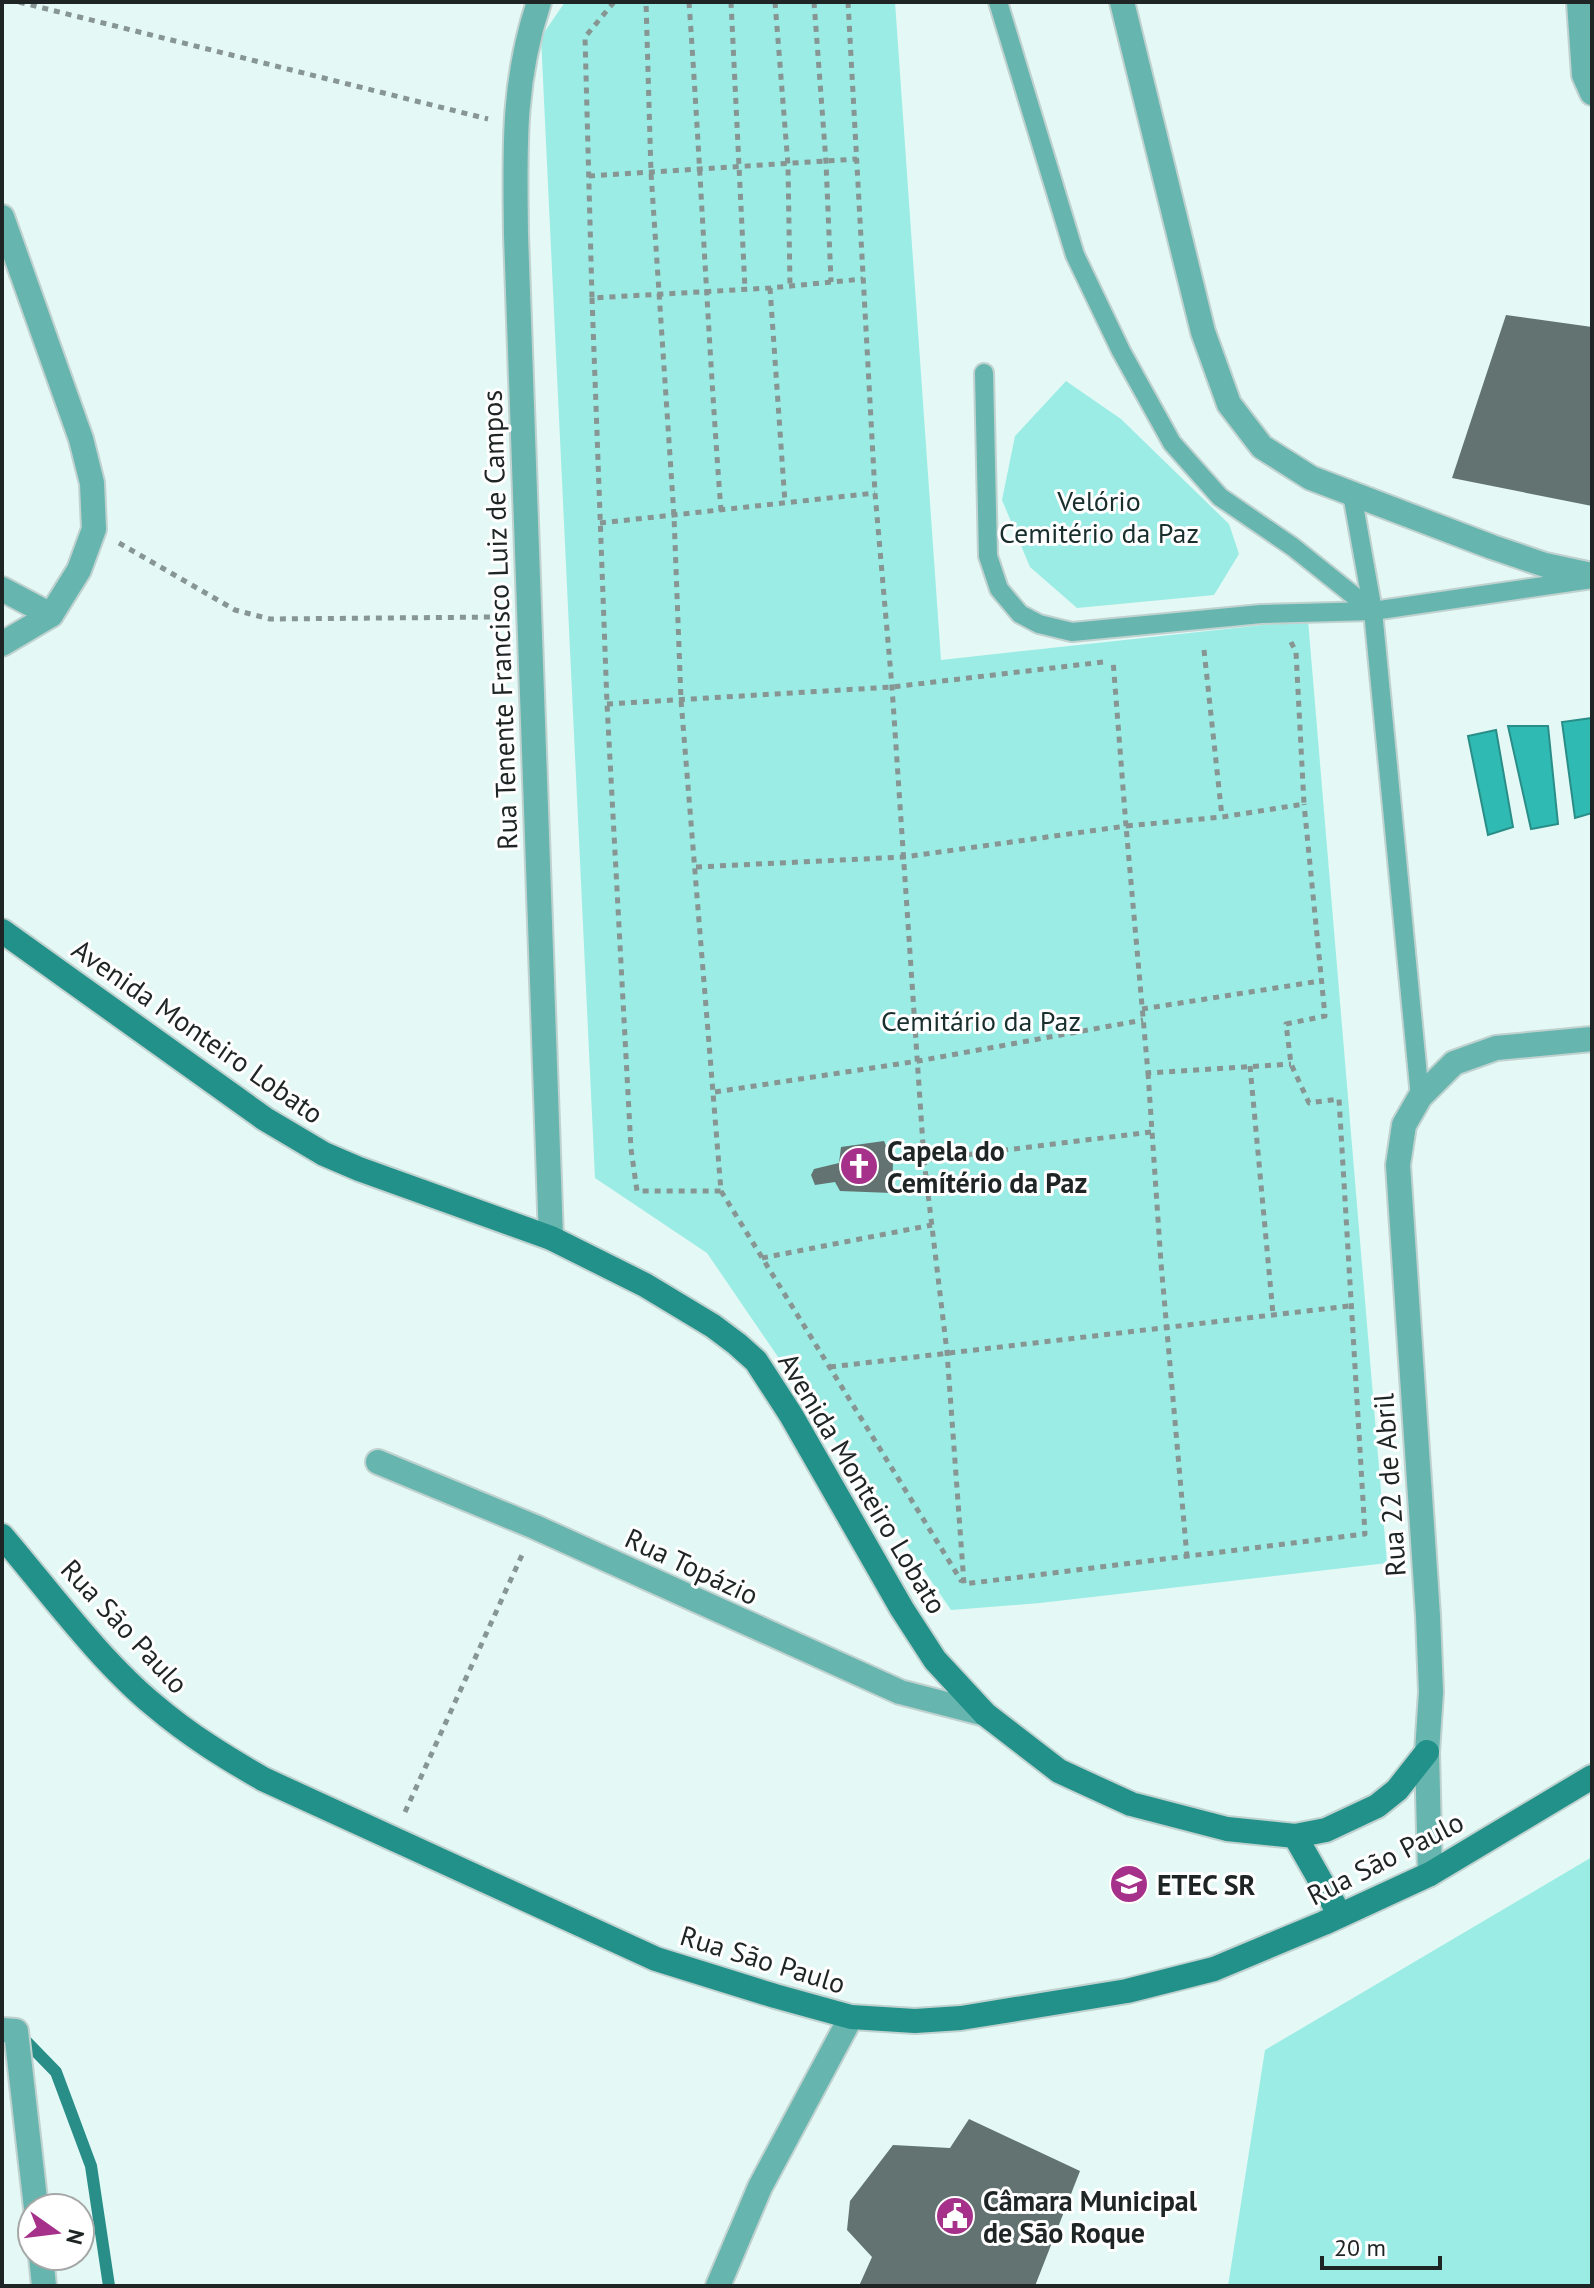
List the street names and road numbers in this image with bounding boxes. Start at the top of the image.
street label: Rua Tenente Francisco Luiz de Campos [472,389,526,851]
street label: Avenida Monteiro Lobato [65,930,331,1132]
street label: Avenida Monteiro Lobato [770,1346,956,1620]
street label: Rua 22 de Abril [1364,1392,1414,1578]
street label: Rua Topázio [619,1519,765,1613]
street label: Rua São Paulo [53,1551,197,1701]
street label: Rua São Paulo [1300,1803,1470,1913]
street label: Rua São Paulo [676,1916,850,2002]

